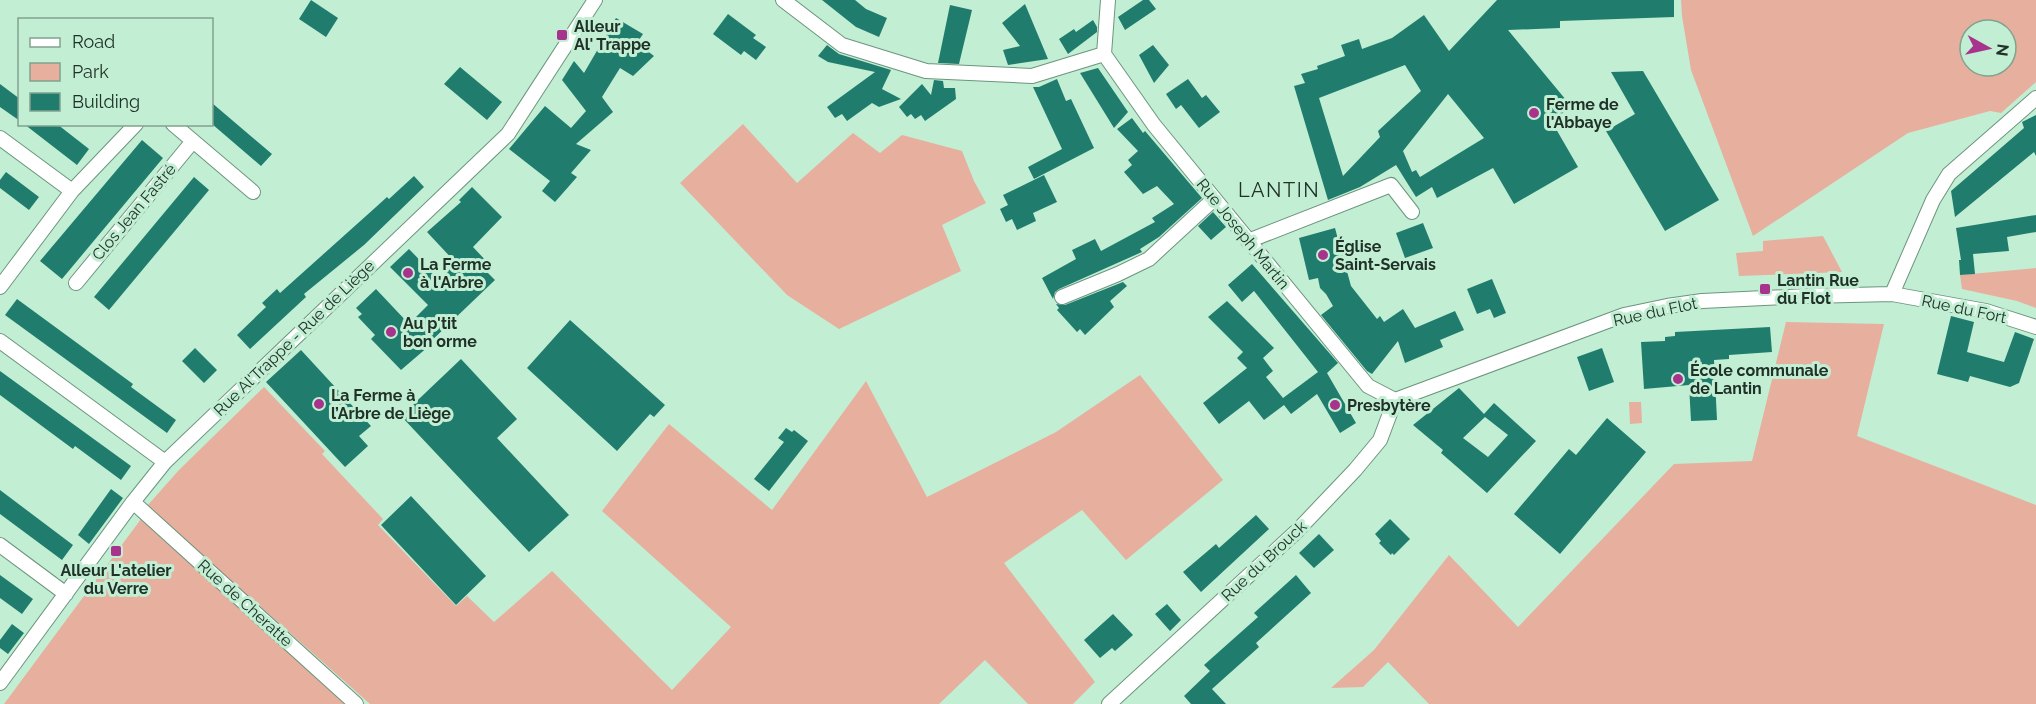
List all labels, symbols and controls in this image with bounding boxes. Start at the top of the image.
place label: Alleur Al' Trappe [574,17,651,54]
legend [18,18,213,126]
north arrow [1958,18,2018,78]
marker: Alleur Al' Trappe [555,28,569,42]
text: Road [72,31,115,52]
text: N [1992,43,2013,57]
text: Park [72,61,109,82]
text: Building [72,91,140,112]
place label: Ferme de l'Abbaye [1546,95,1619,132]
marker: Ferme de l'Abbaye [1527,106,1541,120]
street label: Clos Jean Fastré [88,160,180,264]
street label: Rue Joseph Martin [1193,175,1293,293]
district label: LANTIN [1238,178,1320,202]
place label: Église Saint-Servais [1335,236,1436,274]
marker: Église Saint-Servais [1316,248,1330,262]
place label: La Ferme à l'Arbre [420,255,492,292]
street label: Rue Al'Trappe - Rue de Liège [210,256,378,420]
marker: La Ferme à l'Arbre [401,266,415,280]
place label: Lantin Rue du Flot [1777,271,1859,308]
marker: Lantin Rue du Flot [1758,282,1772,296]
street label: Rue du Fort [1920,291,2009,327]
street label: Rue du Flot [1611,294,1699,330]
place label: Au p'tit bon orme [403,314,477,351]
marker: Au p'tit bon orme [384,325,398,339]
place label: École communale de Lantin [1690,360,1829,398]
marker: École communale de Lantin [1671,372,1685,386]
place label: La Ferme à l’Arbre de Liège [331,386,451,423]
place label: Presbytère [1347,396,1431,415]
marker: La Ferme à l’Arbre de Liège [312,397,326,411]
marker: Presbytère [1328,398,1342,412]
street label: Rue du Brouck [1218,516,1311,605]
marker: Alleur L'atelier du Verre [109,544,123,558]
street label: Rue de Cheratte [194,556,296,650]
place label: Alleur L'atelier du Verre [61,561,171,598]

